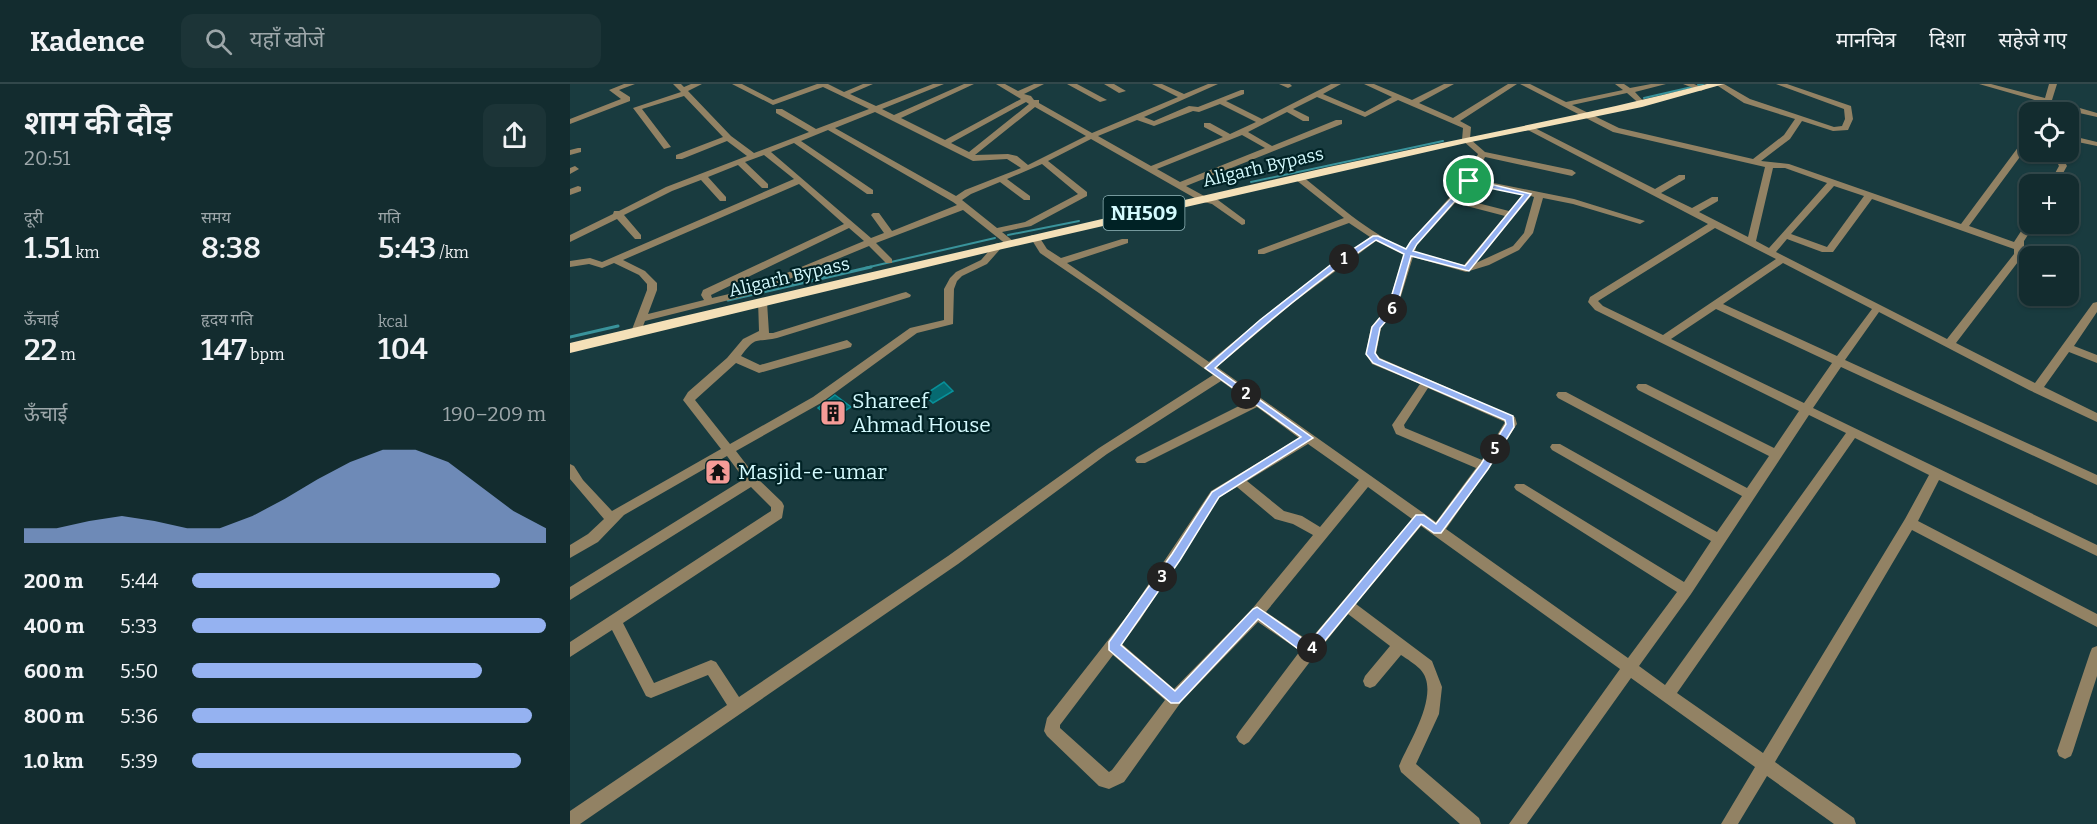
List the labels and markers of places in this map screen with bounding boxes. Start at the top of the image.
pin [1443,155,1494,206]
pin: 1 [1329,244,1359,274]
pin: 6 [1377,294,1407,324]
pin: 2 [1231,379,1261,409]
place label: Shareef Ahmad House [852,388,991,438]
building icon: Shareef Ahmad House [818,398,848,428]
pin: 5 [1480,434,1510,464]
temple icon: Masjid-e-umar [703,457,733,487]
place label: Masjid-e-umar [738,459,887,485]
pin: 3 [1147,562,1177,592]
pin: 4 [1297,633,1327,663]

